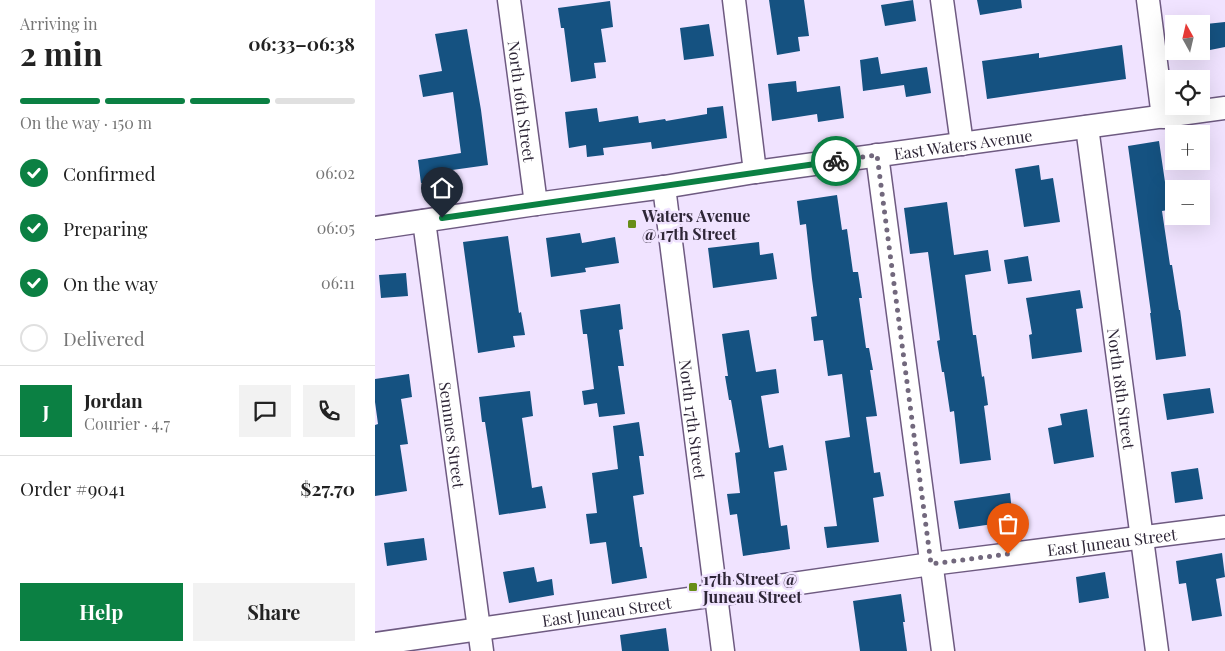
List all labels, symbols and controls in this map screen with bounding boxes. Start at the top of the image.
text: Arriving in [20,13,98,34]
north arrow [1165,15,1210,60]
map controls [1165,15,1210,225]
text: 06:33–06:38 [248,30,355,56]
text: 2 min [20,31,103,74]
street label: North 16th Street [504,39,541,163]
button: locate [1165,70,1210,115]
text: On the way · 150 m [20,112,152,133]
street label: East Waters Avenue [892,124,1034,164]
button: + [1165,125,1210,170]
courier [811,136,861,186]
icon: bike [822,147,850,175]
icon: check [20,159,48,187]
text: Confirmed [63,160,156,186]
text: 06:02 [316,162,355,183]
pin [421,167,463,218]
icon: home [428,174,456,202]
button: − [1165,180,1210,225]
place label: Waters Avenue @ 17th Street [641,205,750,244]
icon: check [20,214,48,242]
text: Preparing [63,215,148,241]
text: 06:05 [317,217,355,238]
marker: Waters Avenue @ 17th Street [626,218,638,230]
icon: check [20,269,48,297]
text: On the way [63,270,158,296]
text: 06:11 [321,272,355,293]
text: Delivered [63,325,145,351]
street label: North 18th Street [1103,327,1141,451]
street label: North 17th Street [675,358,712,481]
street label: Semmes Street [435,380,471,490]
button: chat [239,385,291,437]
button: phone [303,385,355,437]
text: Jordan [84,387,143,413]
text: J [43,398,49,424]
text: Courier · 4.7 [84,413,170,434]
text: Order #9041 [20,475,125,501]
text: $27.70 [301,475,355,501]
pin [987,503,1029,554]
icon: bag [994,510,1022,538]
street label: East Juneau Street [1046,523,1178,560]
place label: 17th Street @ Juneau Street [702,568,802,607]
marker: 17th Street @ Juneau Street [687,581,699,593]
button: Help [20,583,183,641]
button: Share [193,583,355,641]
street label: East Juneau Street [541,591,673,630]

